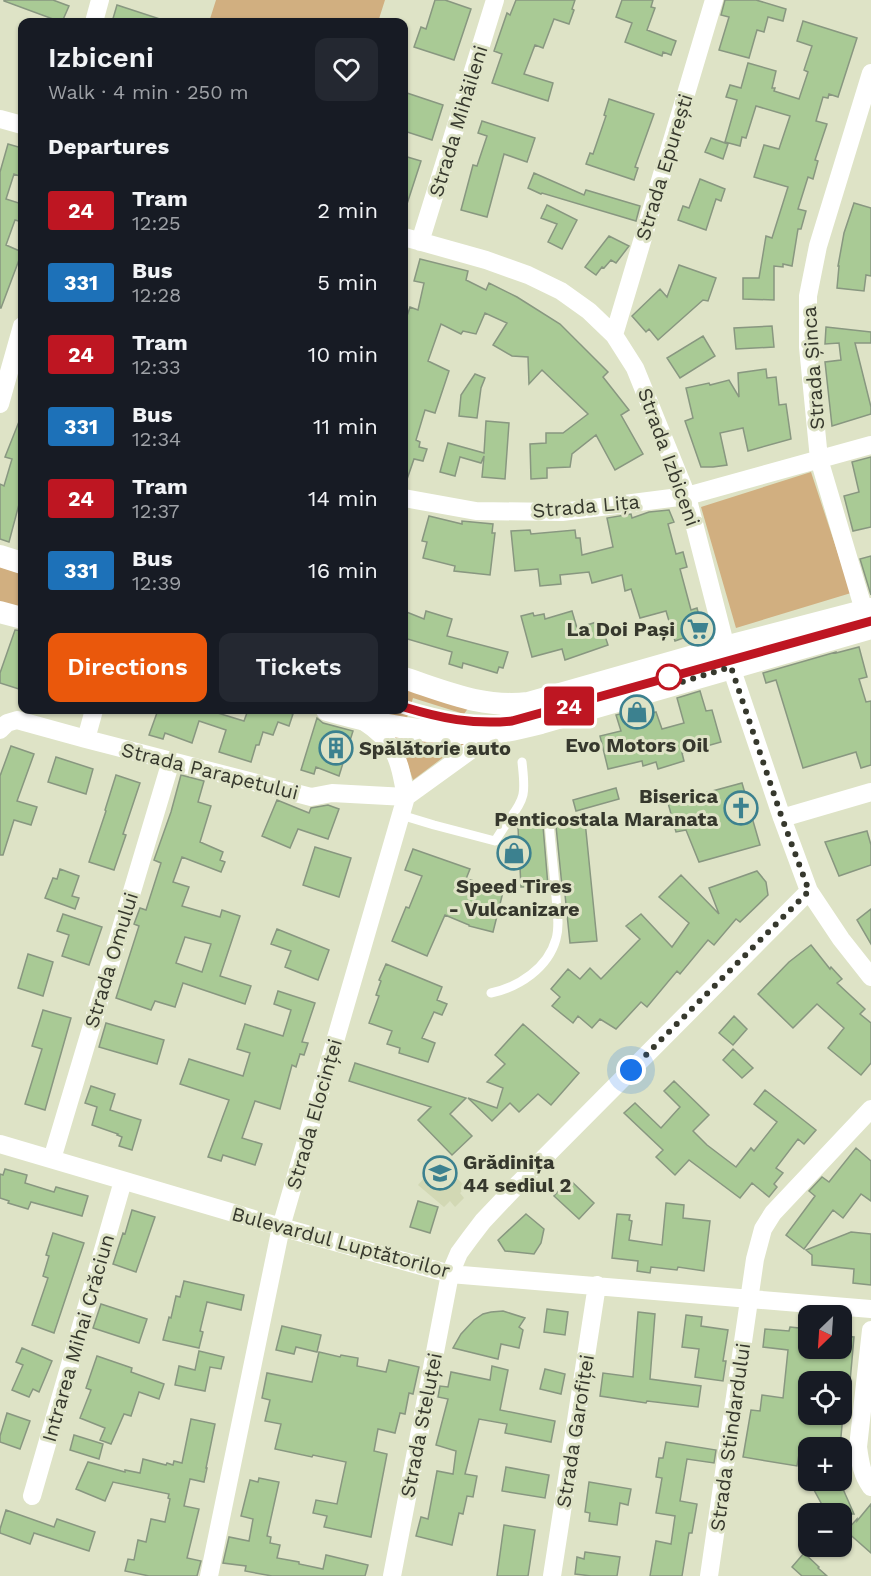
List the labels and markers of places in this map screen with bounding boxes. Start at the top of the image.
supermarket icon: La Doi Pași [680,611,716,647]
place label: La Doi Pași [567,617,675,641]
unlabelled marker [656,664,682,690]
shop icon: Evo Motors Oil [619,694,655,730]
building icon: Spălătorie auto [318,730,354,766]
place label: Evo Motors Oil [565,733,709,757]
place label: Spălătorie auto [359,736,511,760]
place label: Biserica Penticostala Maranata [494,784,718,831]
church icon: Biserica Penticostala Maranata [723,790,759,826]
shop icon: Speed Tires - Vulcanizare [496,835,532,871]
place label: Speed Tires - Vulcanizare [449,874,579,921]
place label: Grădinița 44 sediul 2 [463,1150,571,1197]
school or university icon: Grădinița 44 sediul 2 [422,1155,458,1191]

